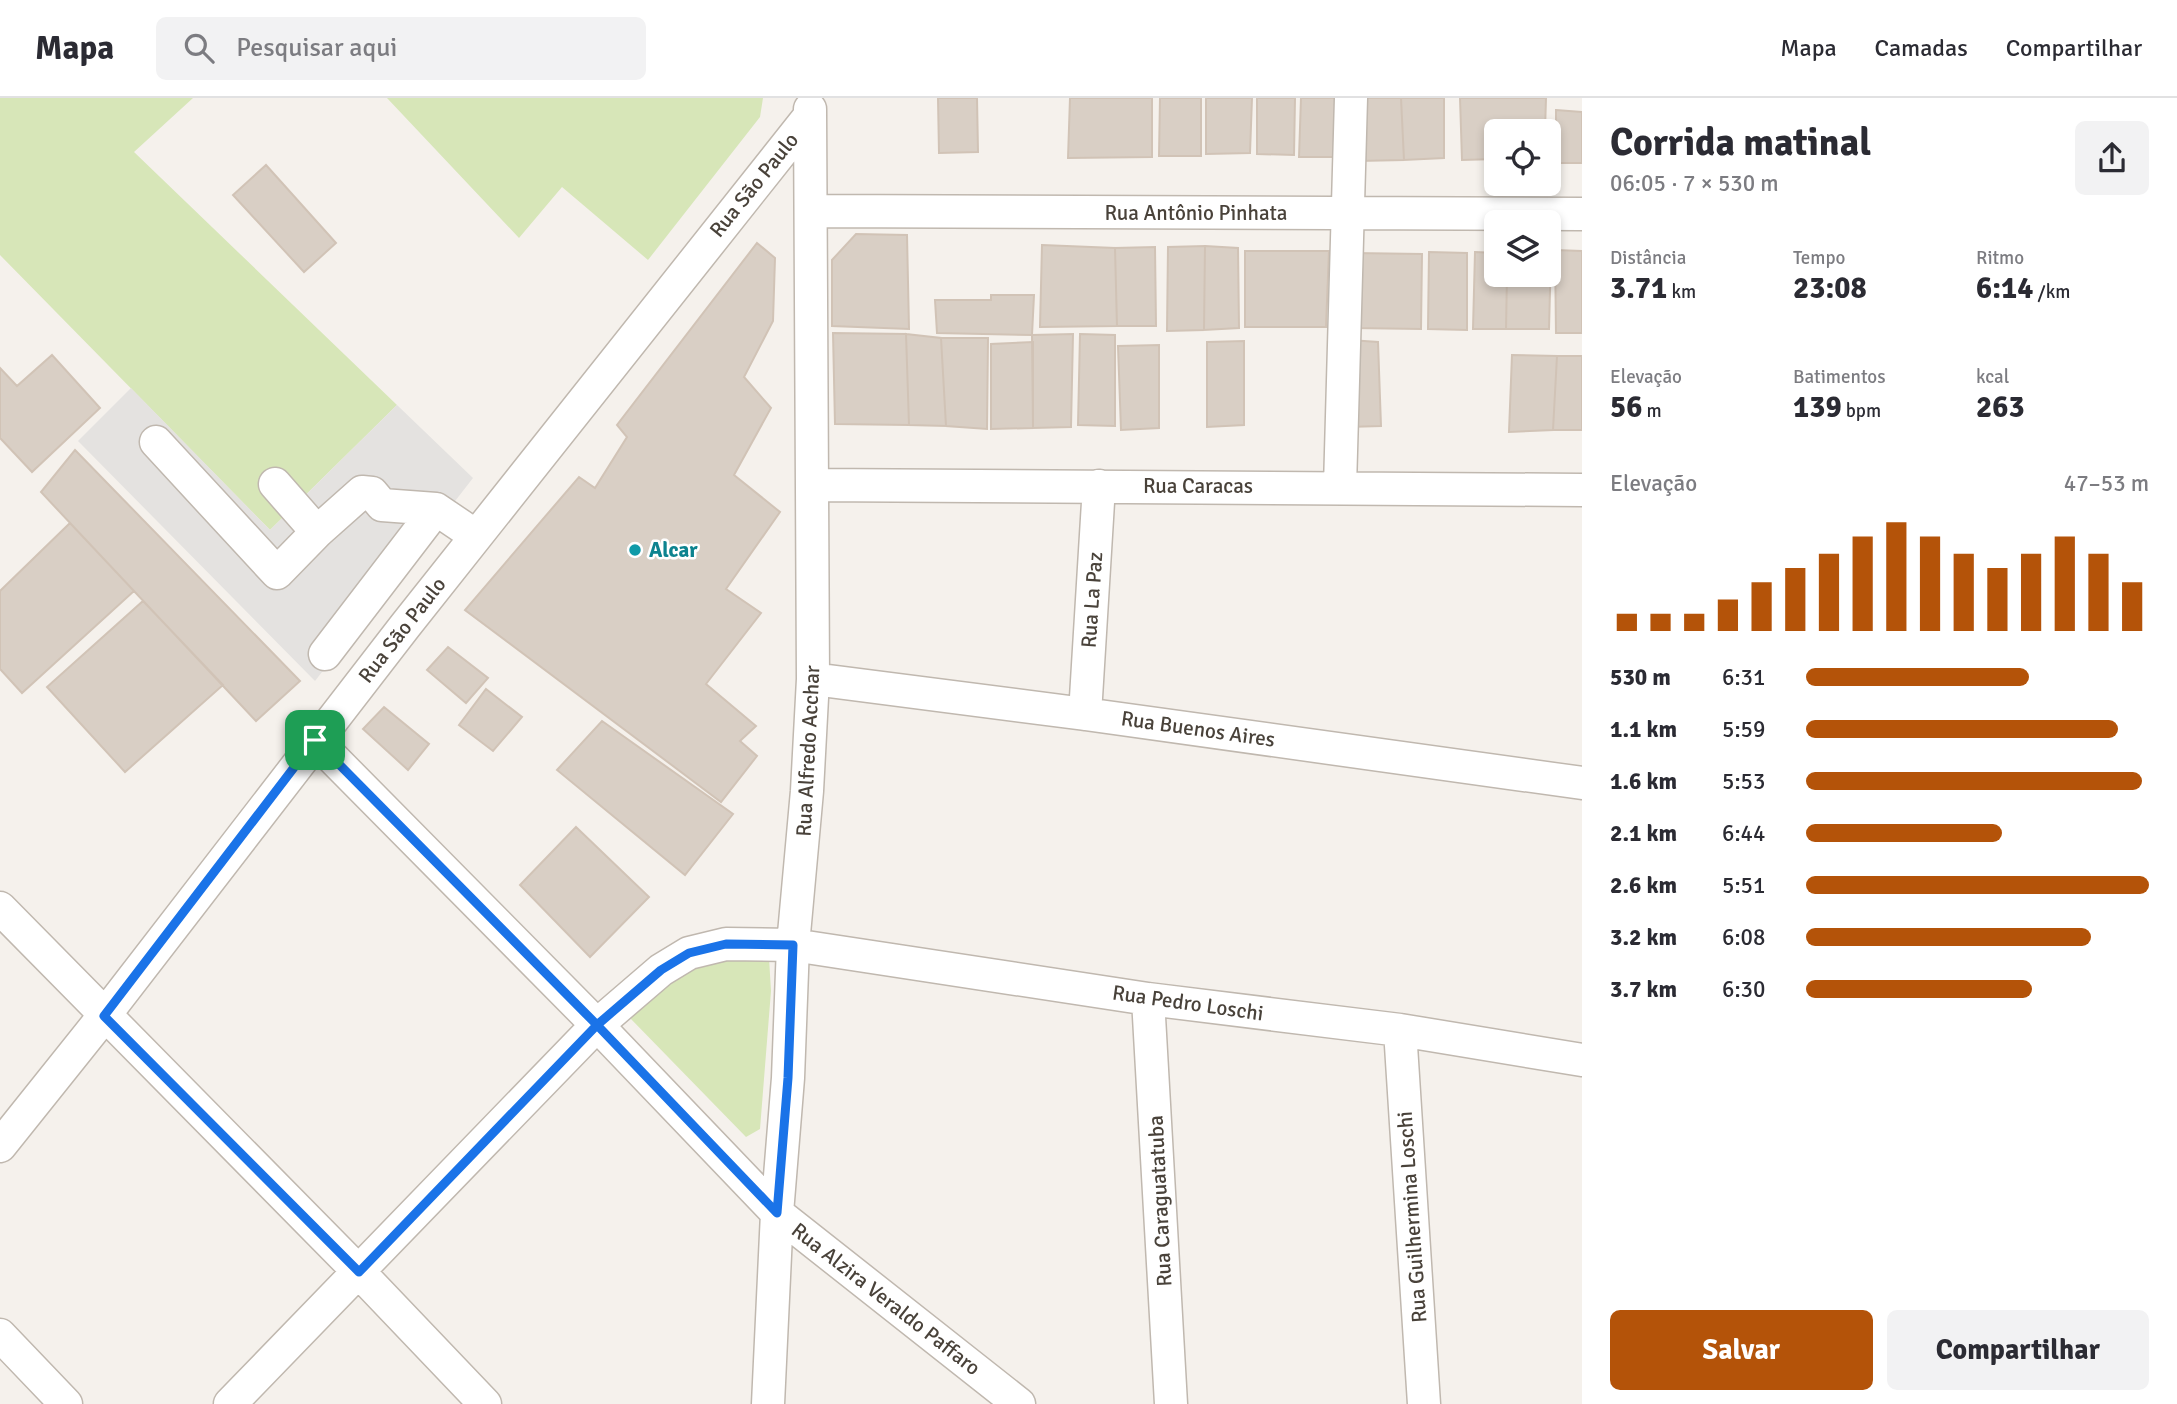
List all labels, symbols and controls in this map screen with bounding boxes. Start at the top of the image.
search box [156,17,646,80]
text: Mapa [35,28,114,69]
icon: search [180,29,218,67]
text: Pesquisar aqui [236,32,397,64]
text: Mapa [1780,33,1837,63]
text: Camadas [1875,33,1968,63]
text: Compartilhar [2006,33,2142,63]
map controls [1484,119,1561,287]
button: locate [1484,119,1561,196]
text: Corrida matinal [1610,119,1871,166]
button: share [2075,121,2149,195]
street label: Rua São Paulo [704,127,804,243]
text: 06:05 · 7 × 530 m [1610,169,1779,198]
street label: Rua Antônio Pinhata [1105,200,1287,226]
button: layers [1484,210,1561,287]
text: Distância [1610,246,1686,270]
text: Tempo [1793,246,1845,270]
text: Ritmo [1976,246,2024,270]
text: 3.71 [1610,270,1667,307]
text: 23:08 [1793,270,1867,307]
text: 6:14 [1976,270,2033,307]
text: km [1667,280,1696,304]
text: /km [2033,280,2070,304]
text: Elevação [1610,365,1682,389]
text: Batimentos [1793,365,1886,389]
text: kcal [1976,365,2009,389]
text: 56 [1610,389,1642,426]
text: 139 [1793,389,1842,426]
text: 263 [1976,389,2025,426]
text: m [1642,399,1662,423]
text: bpm [1842,399,1881,423]
text: Elevação [1610,469,1697,498]
text: 47–53 m [2064,469,2149,498]
street label: Rua Caracas [1143,473,1253,499]
place label: Alcar [649,537,698,563]
marker: Alcar [627,542,643,558]
street label: Rua La Paz [1076,551,1108,649]
street label: Rua São Paulo [353,572,451,688]
text: 530 m [1610,663,1671,692]
text: 6:31 [1722,663,1765,692]
street label: Rua Alfredo Acchar [791,664,825,837]
street label: Rua Buenos Aires [1119,705,1277,753]
pin [285,710,345,770]
text: 1.1 km [1610,715,1677,744]
text: 5:59 [1722,715,1765,744]
icon: arrive [296,721,334,759]
text: 1.6 km [1610,767,1677,796]
text: 5:53 [1722,767,1765,796]
text: 2.1 km [1610,819,1677,848]
text: 6:44 [1722,819,1765,848]
text: 2.6 km [1610,871,1677,900]
text: 5:51 [1722,871,1765,900]
text: 3.2 km [1610,923,1677,952]
text: 6:08 [1722,923,1765,952]
text: 3.7 km [1610,975,1677,1004]
text: 6:30 [1722,975,1765,1004]
street label: Rua Pedro Loschi [1111,980,1265,1026]
street label: Rua Guilhermina Loschi [1392,1110,1432,1324]
street label: Rua Caraguatatuba [1143,1115,1177,1287]
street label: Rua Alzira Veraldo Paffaro [786,1217,986,1381]
button: Salvar [1610,1310,1873,1390]
button: Compartilhar [1887,1310,2149,1390]

